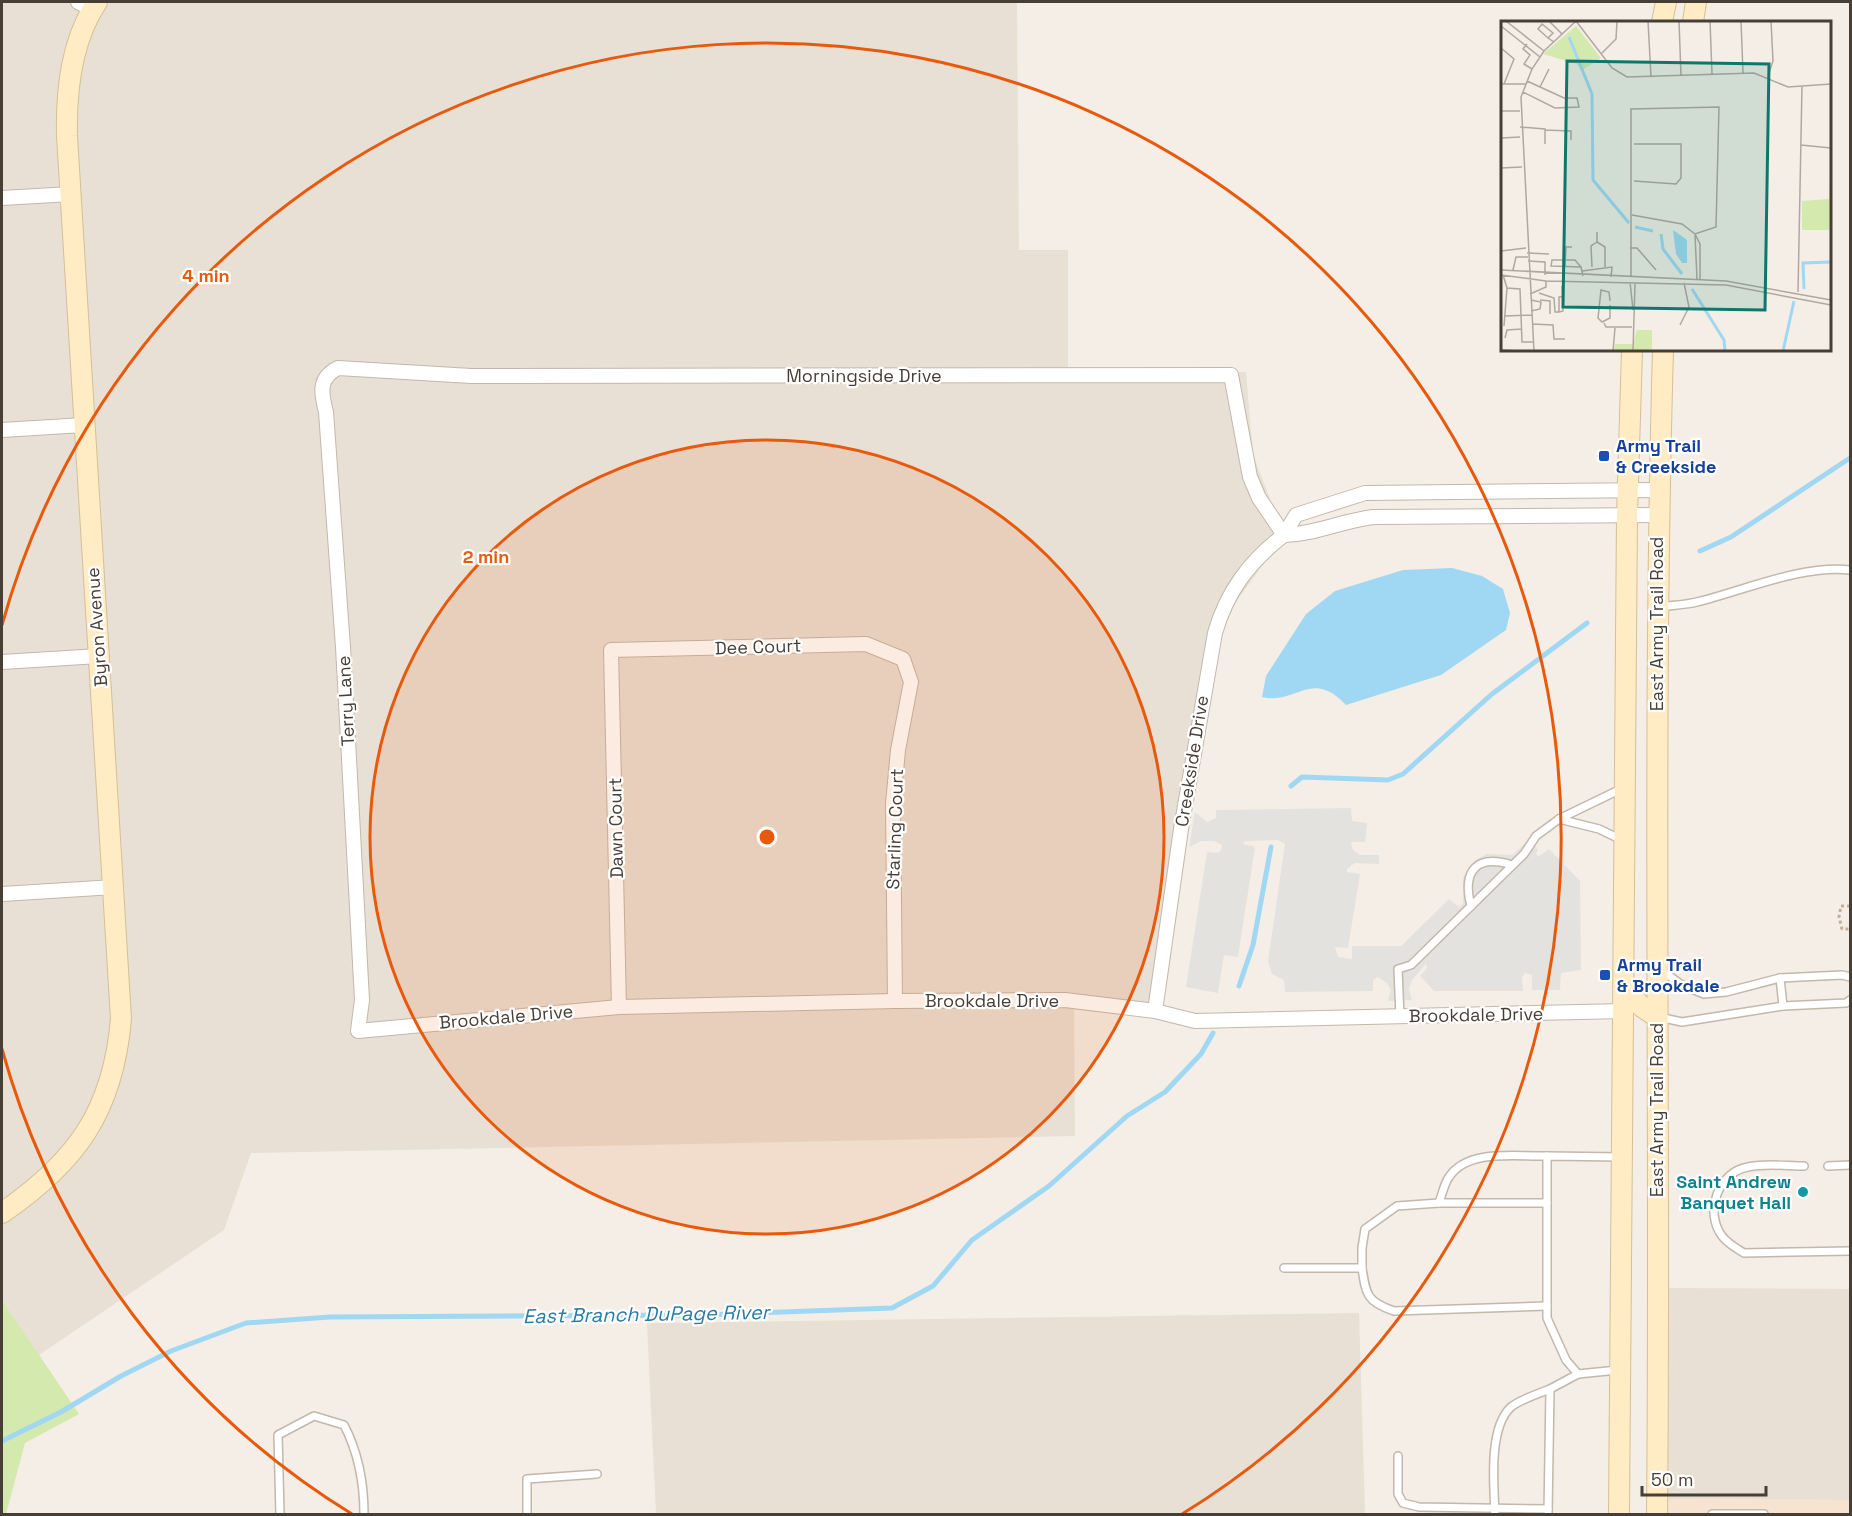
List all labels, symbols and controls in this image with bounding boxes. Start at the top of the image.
inset map [1501,21,1831,351]
text: 4 min [182,264,230,287]
street label: Morningside Drive [786,364,942,387]
place label: Army Trail & Creekside [1616,434,1716,478]
marker: Army Trail & Creekside [1597,449,1611,463]
street label: East Army Trail Road [1645,537,1668,711]
text: 2 min [463,545,509,568]
street label: Byron Avenue [81,567,112,687]
street label: Dee Court [714,633,802,660]
street label: Terry Lane [332,655,359,747]
street label: Creekside Drive [1170,694,1213,828]
street label: Starling Court [881,768,908,890]
street label: Dawn Court [603,777,628,879]
centre of rings [757,827,777,847]
place label: Army Trail & Brookdale [1617,953,1720,997]
marker: Army Trail & Brookdale [1598,968,1612,982]
street label: Brookdale Drive [925,989,1059,1012]
street label: Brookdale Drive [438,999,574,1034]
street label: Brookdale Drive [1409,1002,1543,1027]
street label: East Army Trail Road [1645,1023,1668,1197]
place label: Saint Andrew Banquet Hall [1676,1170,1791,1214]
marker: Saint Andrew Banquet Hall [1796,1185,1810,1199]
water label: East Branch DuPage River [523,1299,772,1329]
scale bar [1642,1459,1766,1497]
text: 50 m [1651,1468,1693,1491]

